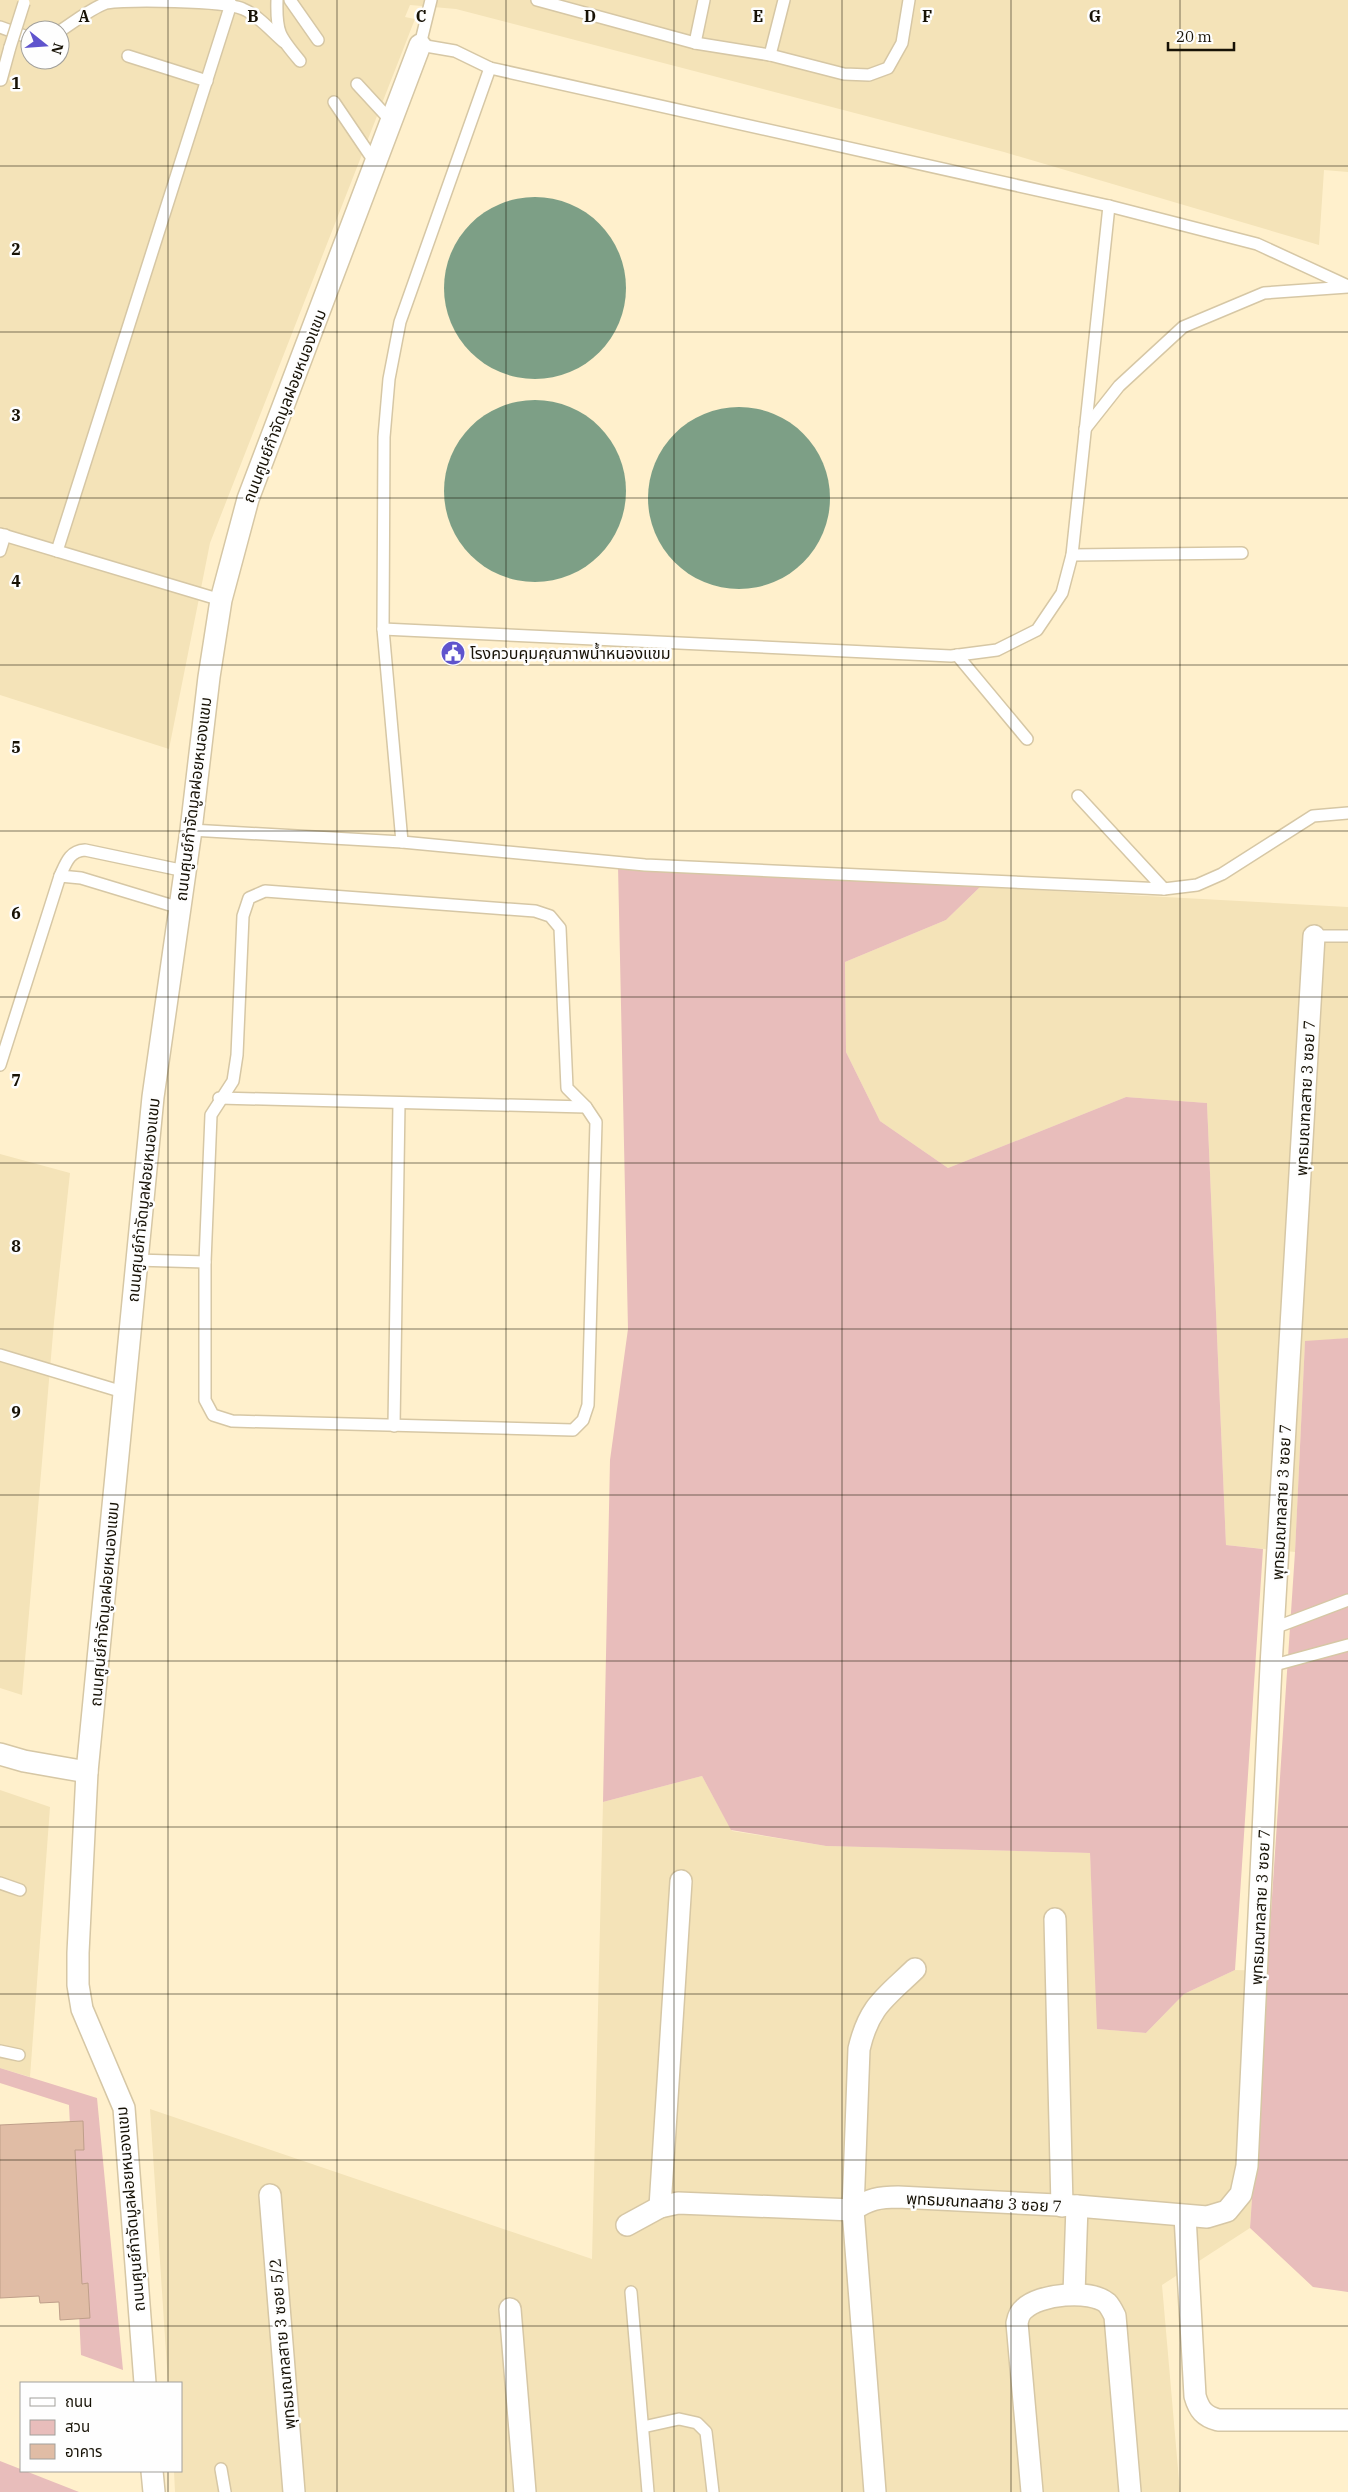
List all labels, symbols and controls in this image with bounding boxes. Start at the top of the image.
text: A [78,6,90,26]
text: B [247,6,259,26]
text: C [416,6,426,26]
text: D [584,6,596,26]
text: E [753,6,763,26]
text: F [922,6,932,26]
text: G [1089,6,1101,26]
north arrow [20,20,70,70]
scale bar [1168,20,1234,52]
text: 20 m [1176,27,1212,46]
text: N [47,41,68,57]
text: 1 [11,73,21,93]
text: 2 [11,239,21,259]
street label: ถนนศูนย์กำจัดมูลฝอยหนองแขม [238,306,330,506]
text: 3 [11,405,21,425]
text: 4 [11,571,21,591]
public building icon: โรงควบคุมคุณภาพน้ำหนองแขม [440,640,466,666]
place label: โรงควบคุมคุณภาพน้ำหนองแขม [470,642,671,663]
street label: ถนนศูนย์กำจัดมูลฝอยหนองแขม [171,696,215,902]
text: 5 [11,737,21,757]
text: 6 [11,903,21,923]
street label: พุทธมณฑลสาย 3 ซอย 7 [1291,1019,1319,1177]
text: 7 [11,1070,21,1090]
street label: ถนนศูนย์กำจัดมูลฝอยหนองแขม [122,1097,164,1303]
text: 8 [11,1236,21,1256]
text: 9 [11,1402,21,1422]
street label: พุทธมณฑลสาย 3 ซอย 7 [1267,1423,1295,1581]
street label: ถนนศูนย์กำจัดมูลฝอยหนองแขม [85,1501,123,1707]
street label: พุทธมณฑลสาย 3 ซอย 7 [1246,1828,1274,1986]
street label: ถนนศูนย์กำจัดมูลฝอยหนองแขม [111,2106,149,2312]
street label: พุทธมณฑลสาย 3 ซอย 7 [905,2188,1063,2216]
street label: พุทธมณฑลสาย 3 ซอย 5/2 [265,2258,299,2430]
legend [20,2382,182,2472]
text: ถนน [65,2392,92,2411]
text: สวน [65,2417,90,2436]
text: อาคาร [65,2442,102,2461]

